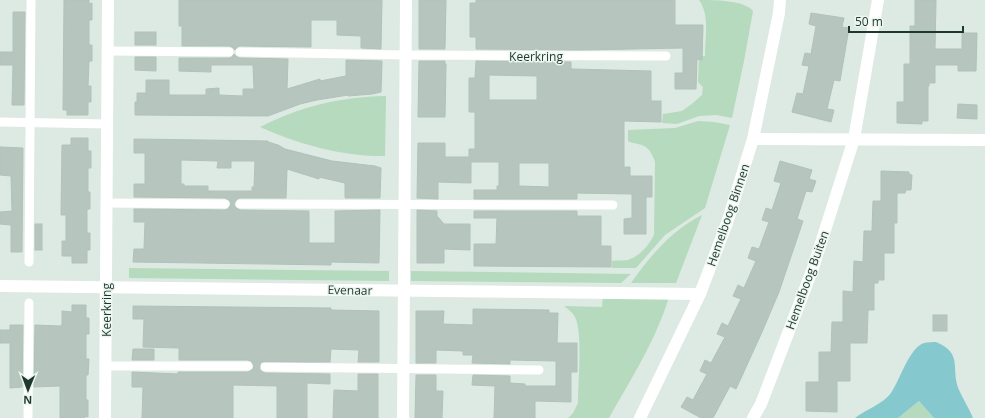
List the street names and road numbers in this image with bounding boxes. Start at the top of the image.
street label: Keerkring [509,48,563,65]
street label: Hemelboog Binnen [702,161,754,269]
street label: Hemelboog Buiten [781,228,833,332]
street label: Evenaar [327,281,373,299]
street label: Keerkring [98,283,115,337]

